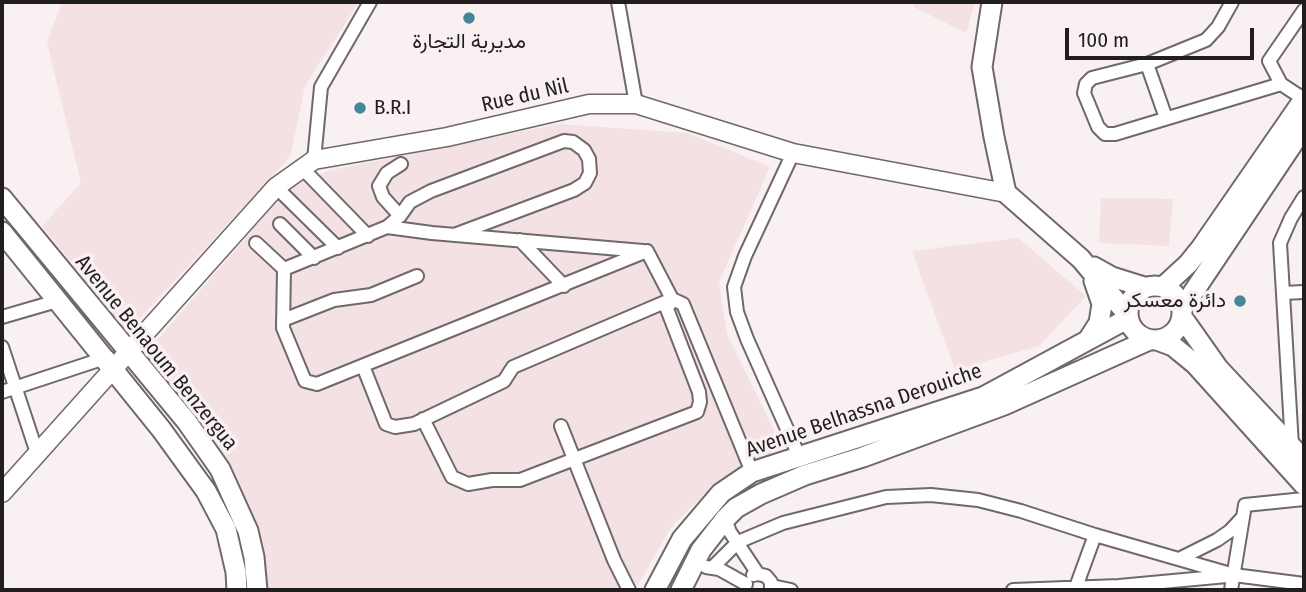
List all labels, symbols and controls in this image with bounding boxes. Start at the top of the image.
marker: مديرية التجارة [461,10,477,26]
scale bar [1068,14,1257,58]
text: 100 m [1078,27,1129,53]
place label: مديرية التجارة [412,29,526,55]
street label: Rue du Nil [479,74,571,118]
place label: B.R.I [374,95,411,121]
marker: B.R.I [352,100,368,116]
street label: Avenue Benaoum Benzergua [69,250,243,456]
place label: دائرة معسكر [1124,288,1226,314]
marker: دائرة معسكر [1232,293,1248,309]
street label: Avenue Belhassna Derouiche [743,359,985,463]

